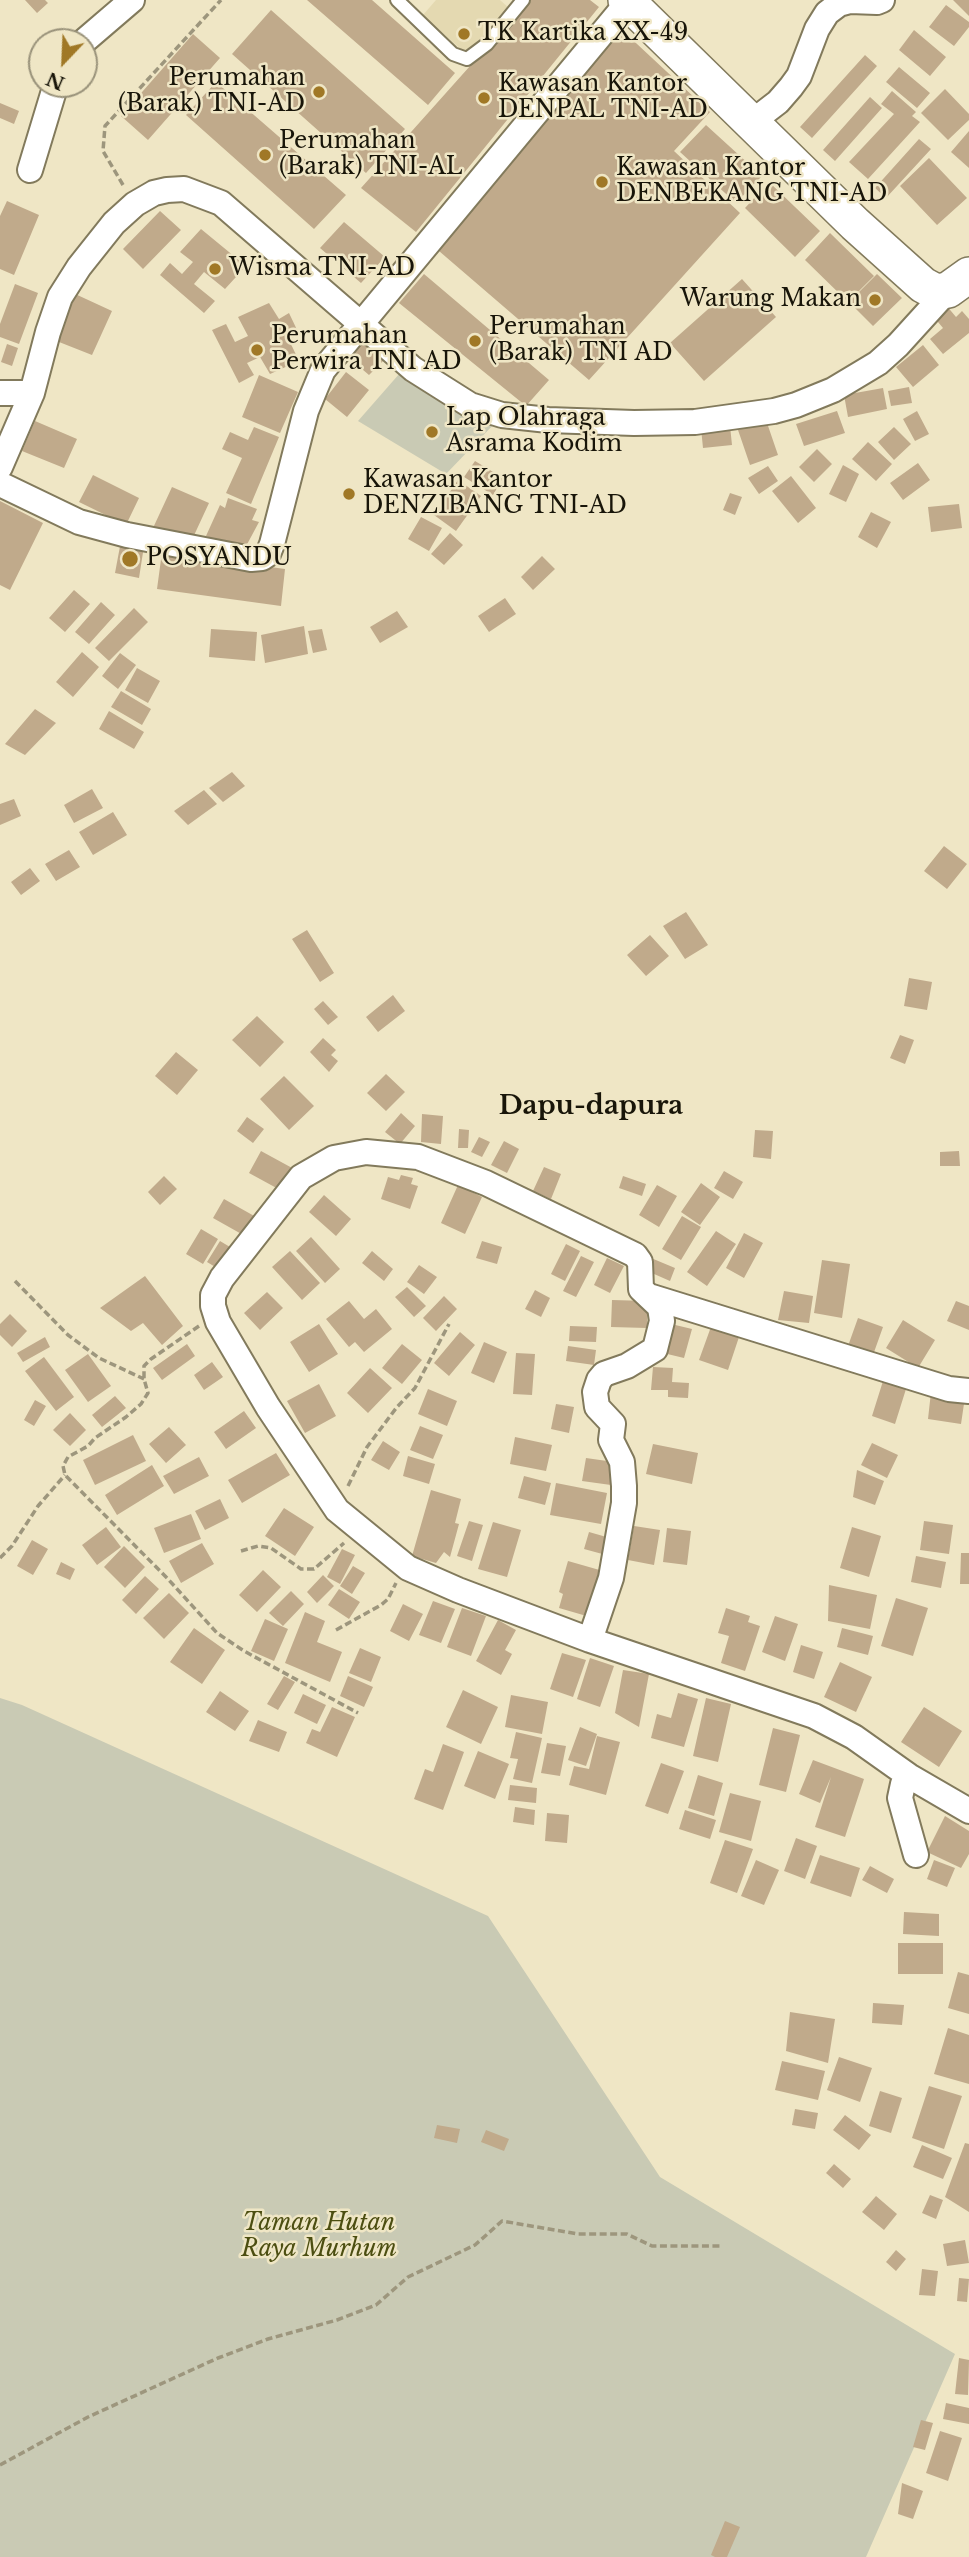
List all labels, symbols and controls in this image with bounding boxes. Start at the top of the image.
place label: TK Kartika XX-49 [478,20,688,48]
marker: TK Kartika XX-49 [456,26,472,42]
north arrow [28,28,98,98]
place label: Perumahan (Barak) TNI-AD [118,65,305,119]
text: N [43,67,68,95]
place label: Kawasan Kantor DENPAL TNI-AD [498,71,708,125]
marker: Perumahan (Barak) TNI-AD [311,84,327,100]
marker: Kawasan Kantor DENPAL TNI-AD [476,90,492,106]
place label: Perumahan (Barak) TNI-AL [279,128,462,182]
marker: Perumahan (Barak) TNI-AL [257,147,273,163]
place label: Kawasan Kantor DENBEKANG TNI-AD [616,155,887,209]
marker: Kawasan Kantor DENBEKANG TNI-AD [594,174,610,190]
place label: Wisma TNI-AD [229,255,415,283]
marker: Wisma TNI-AD [207,261,223,277]
place label: Warung Makan [680,286,861,314]
marker: Warung Makan [867,292,883,308]
place label: Perumahan (Barak) TNI AD [489,314,673,368]
place label: Perumahan Perwira TNI AD [271,323,461,377]
marker: Perumahan (Barak) TNI AD [467,333,483,349]
marker: Perumahan Perwira TNI AD [249,342,265,358]
place label: Lap Olahraga Asrama Kodim [446,405,622,459]
marker: Lap Olahraga Asrama Kodim [424,424,440,440]
place label: Kawasan Kantor DENZIBANG TNI-AD [363,467,627,521]
marker: Kawasan Kantor DENZIBANG TNI-AD [341,486,357,502]
place label: POSYANDU [146,545,292,573]
marker: POSYANDU [120,549,140,569]
district label: Dapu-dapura [499,1091,683,1123]
park label: Taman Hutan Raya Murhum [241,2210,397,2264]

